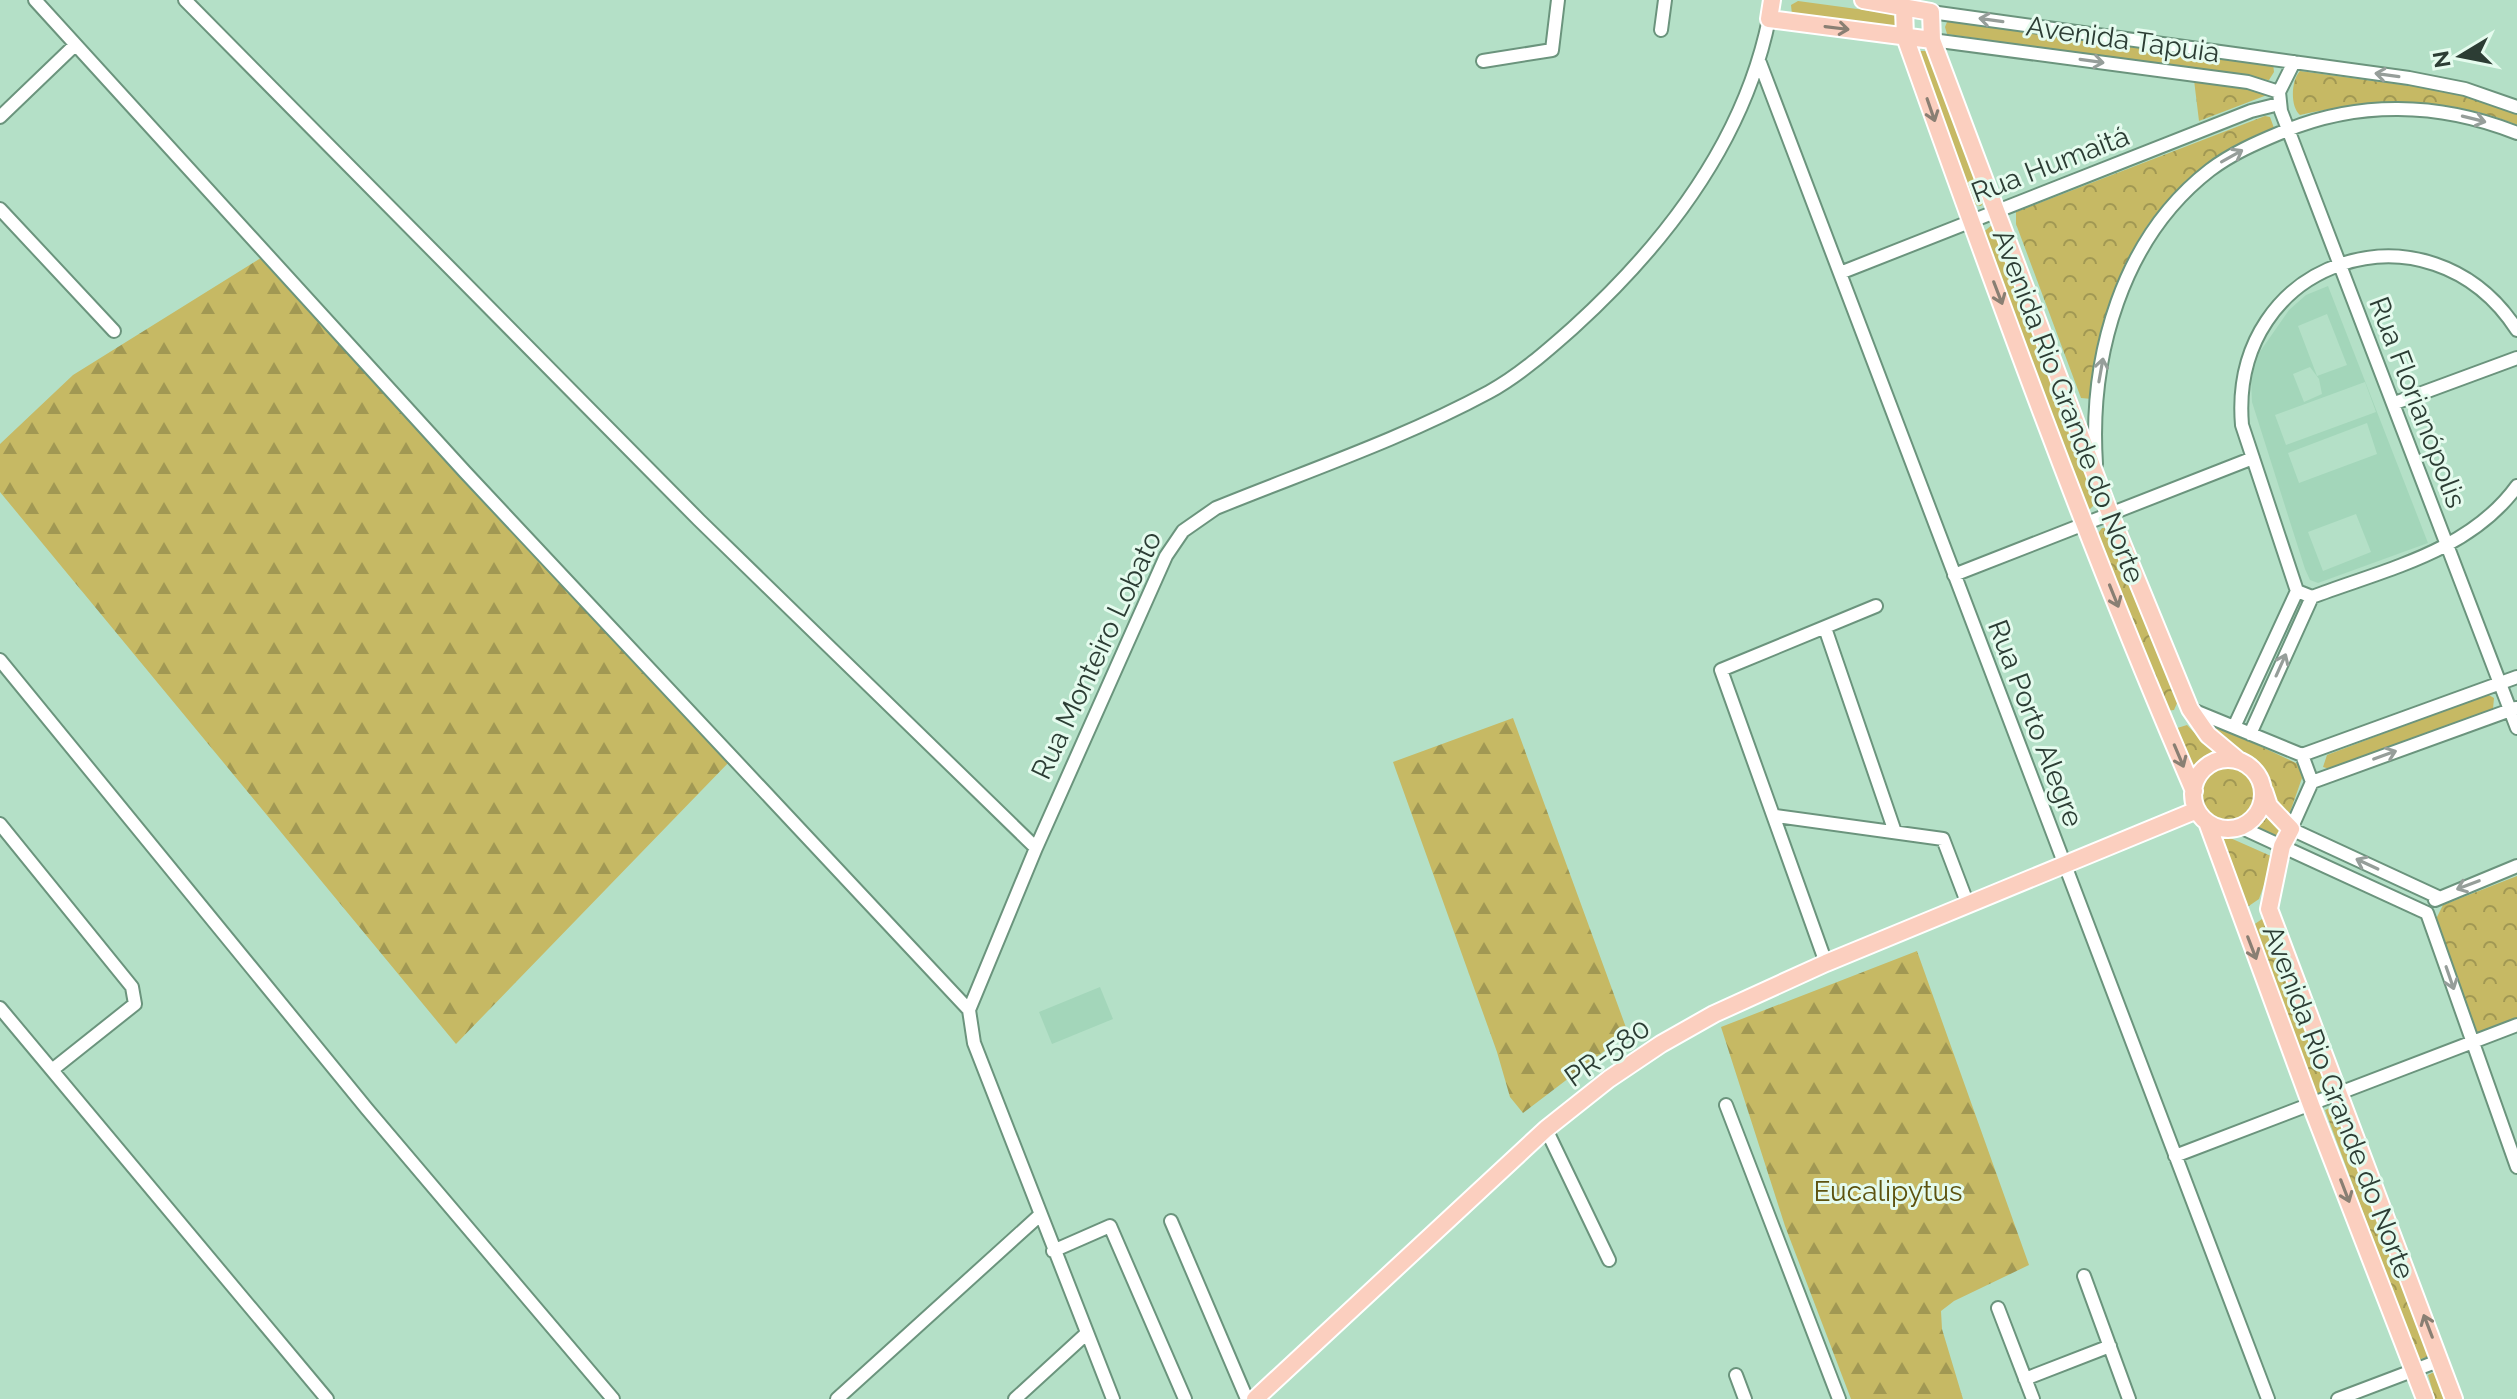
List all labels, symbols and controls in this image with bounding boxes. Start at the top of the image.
street label: Avenida Tapuia [2024,10,2222,69]
one-way arrow [1978,13,2005,28]
north arrow [2421,16,2501,96]
one-way arrow [1824,21,1849,36]
text: N [2427,49,2456,70]
one-way arrow [2079,54,2104,69]
one-way arrow [2375,67,2400,82]
one-way arrow [1925,98,1940,123]
one-way arrow [2461,112,2487,127]
street label: Rua Humaitá [1967,119,2134,210]
one-way arrow [2220,148,2243,164]
street label: Avenida Rio Grande do Norte [1986,225,2151,588]
one-way arrow [1992,280,2006,305]
street label: Rua Florianópolis [2362,292,2473,512]
one-way arrow [2094,358,2109,383]
street label: Rua Monteiro Lobato [1024,526,1168,785]
one-way arrow [2108,583,2122,608]
street label: Rua Porto Alegre [1981,615,2090,831]
one-way arrow [2275,653,2290,678]
one-way arrow [2172,743,2187,768]
one-way arrow [2372,747,2397,762]
one-way arrow [2355,856,2379,871]
one-way arrow [2456,879,2481,893]
street label: Avenida Rio Grande do Norte [2256,921,2421,1284]
one-way arrow [2246,935,2260,960]
one-way arrow [2443,965,2458,990]
street label: PR-580 [1558,1011,1656,1094]
park label: Eucalipytus [1813,1175,1963,1208]
one-way arrow [2338,1178,2353,1203]
one-way arrow [2420,1314,2434,1339]

